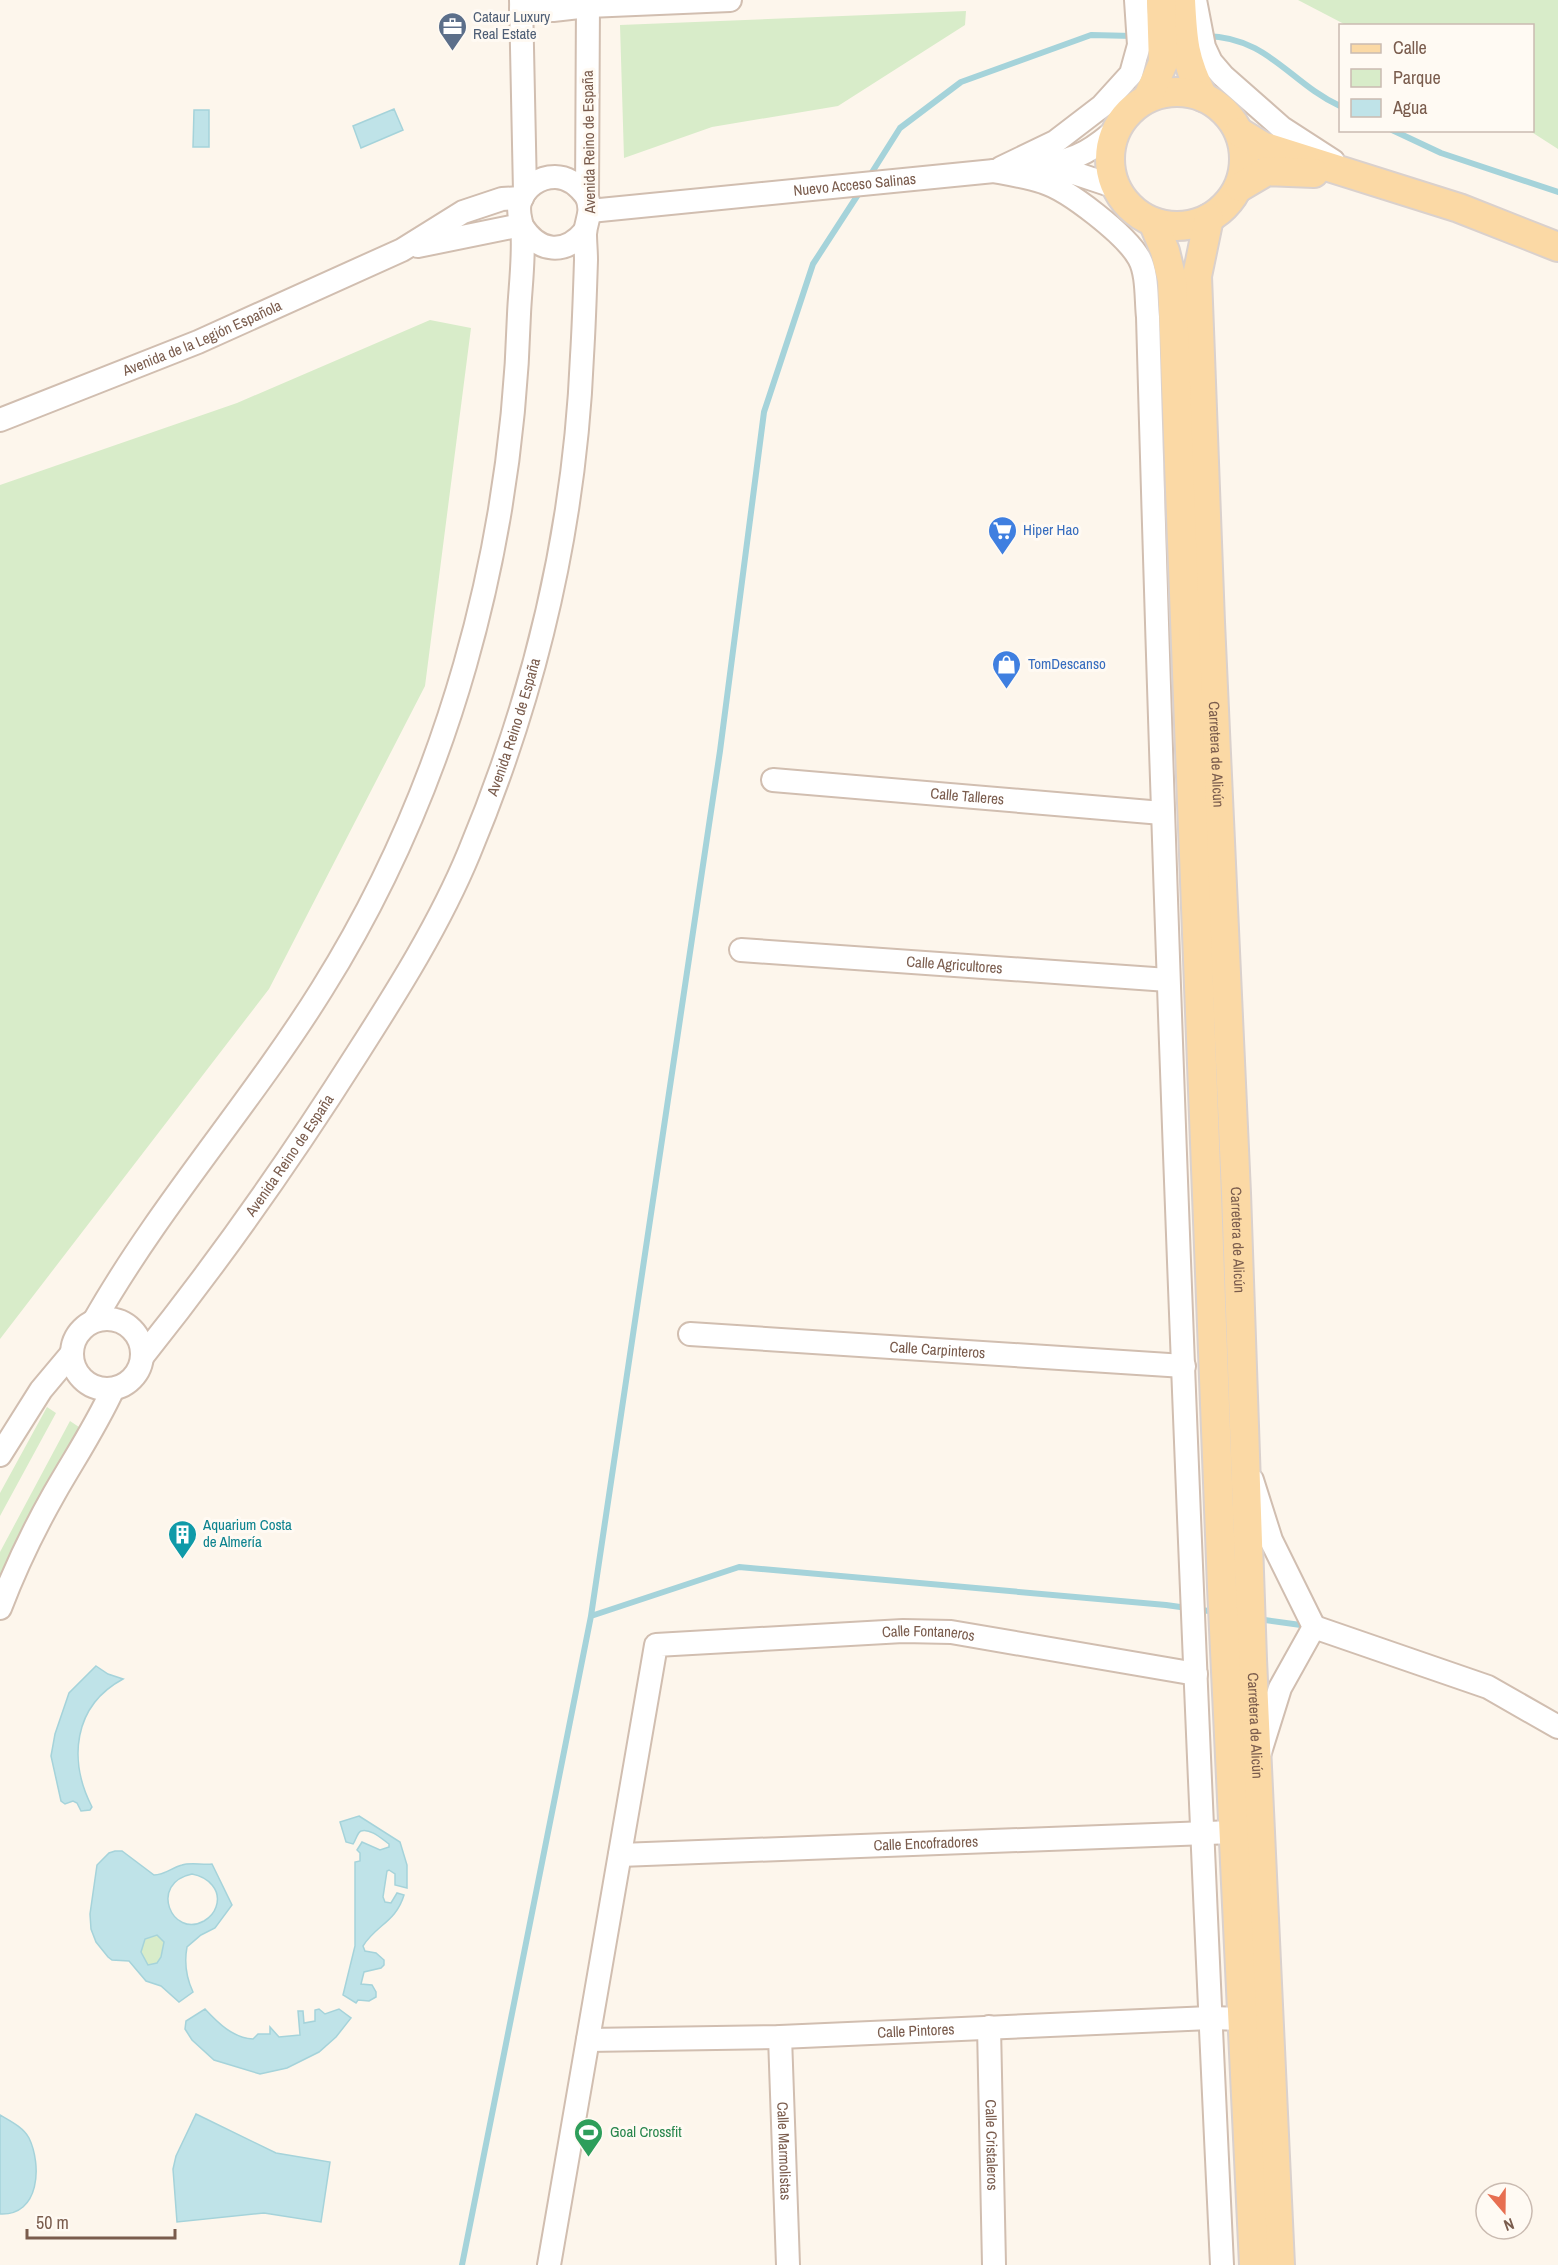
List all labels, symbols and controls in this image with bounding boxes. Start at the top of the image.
place label: Cataur Luxury Real Estate [473,6,551,44]
office icon: Cataur Luxury Real Estate [436,10,468,52]
legend [1339,24,1534,132]
text: Calle [1393,35,1427,60]
text: Parque [1393,65,1441,90]
street label: Avenida Reino de España [577,70,600,215]
text: Agua [1392,95,1427,120]
street label: Nuevo Acceso Salinas [792,168,917,201]
street label: Avenida de la Legión Española [118,295,285,381]
supermarket icon: Hiper Hao [986,514,1018,556]
place label: Hiper Hao [1023,519,1079,540]
shop icon: TomDescanso [991,648,1023,690]
place label: TomDescanso [1028,653,1106,674]
street label: Avenida Reino de España [481,655,545,800]
street label: Carretera de Alicún [1204,701,1229,808]
street label: Calle Talleres [930,782,1005,810]
street label: Calle Agricultores [906,951,1003,978]
street label: Avenida Reino de España [240,1090,338,1221]
street label: Carretera de Alicún [1226,1186,1250,1293]
street label: Calle Carpinteros [889,1336,986,1363]
place label: Aquarium Costa de Almería [202,1514,292,1552]
building icon: Aquarium Costa de Almería [166,1518,198,1560]
street label: Calle Fontaneros [881,1620,977,1646]
street label: Carretera de Alicún [1243,1672,1269,1779]
street label: Calle Encofradores [873,1831,978,1855]
street label: Calle Pintores [877,2018,955,2043]
street label: Calle Cristaleros [981,2099,1003,2191]
street label: Calle Marmolistas [772,2101,797,2201]
sports icon: Goal Crossfit [573,2116,605,2158]
place label: Goal Crossfit [610,2121,682,2142]
north arrow [1474,2181,1534,2241]
scale bar [27,2202,176,2240]
text: 50 m [36,2210,69,2235]
text: N [1501,2213,1517,2237]

